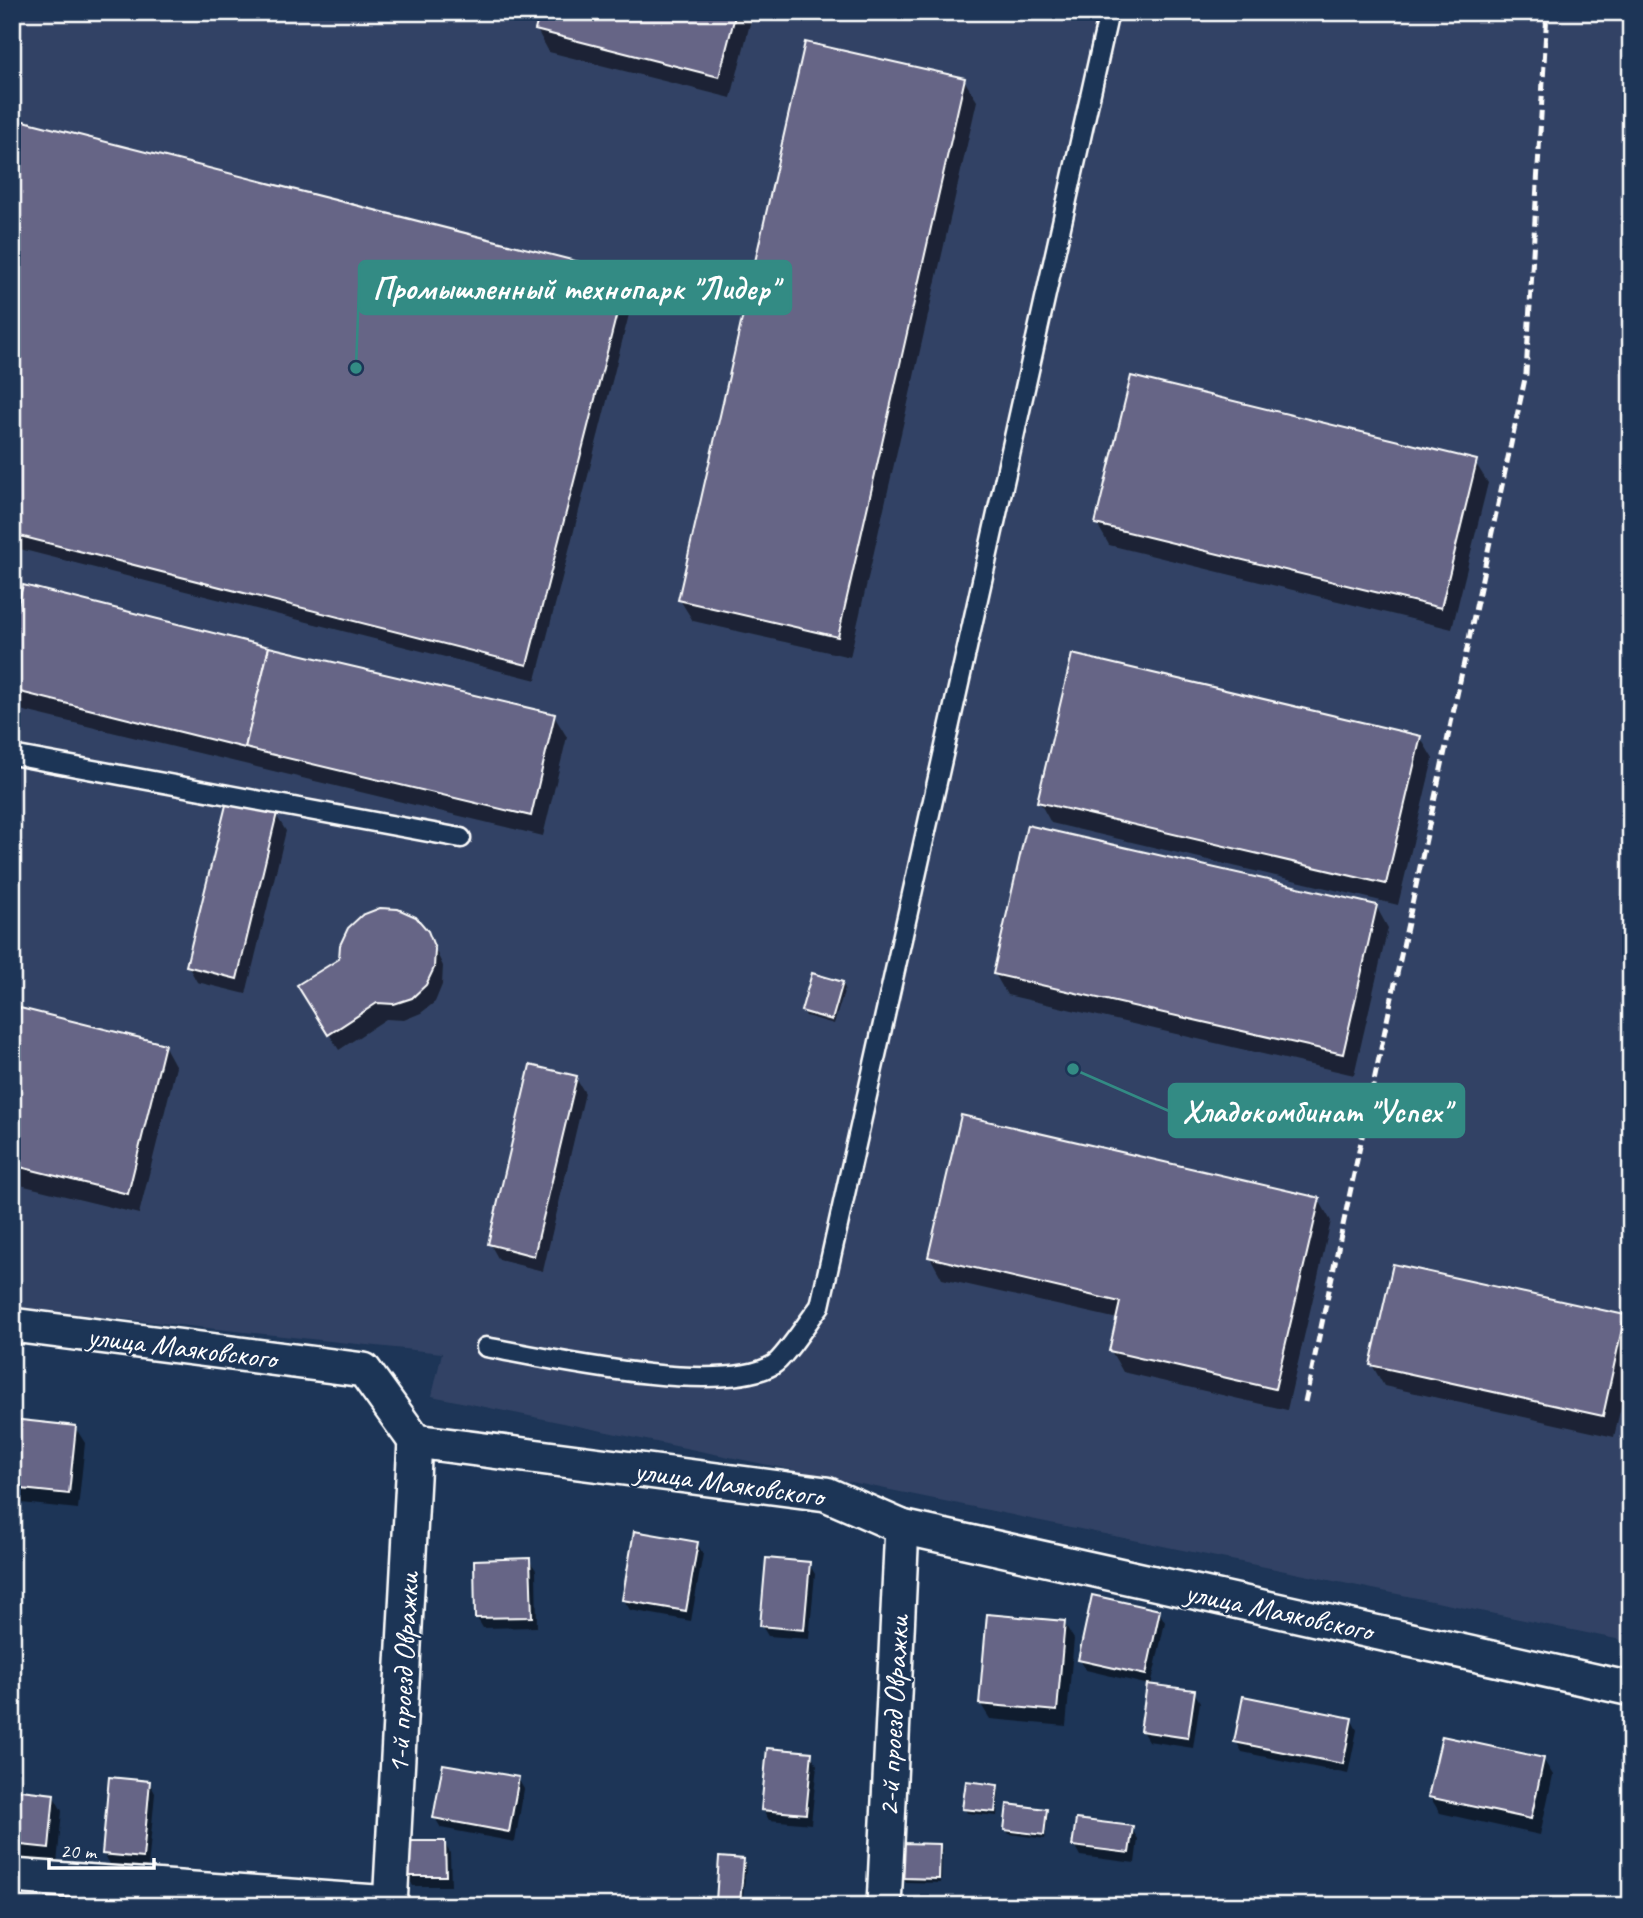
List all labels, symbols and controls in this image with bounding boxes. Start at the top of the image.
callout: Промышленный технопарк "Лидер" [359,261,791,314]
text: Промышленный технопарк "Лидер" [373,268,785,309]
callout: Хладокомбинат "Успех" [1169,1084,1464,1137]
text: Хладокомбинат "Успех" [1183,1091,1457,1132]
street label: улица Маяковского [83,1316,282,1378]
street label: улица Маяковского [630,1451,829,1516]
street label: 1-й проезд Овражки [379,1570,427,1775]
street label: улица Маяковского [1180,1572,1379,1650]
street label: 2-й проезд Овражки [869,1613,917,1818]
scale bar [49,1827,154,1871]
text: 20 m [60,1838,98,1864]

